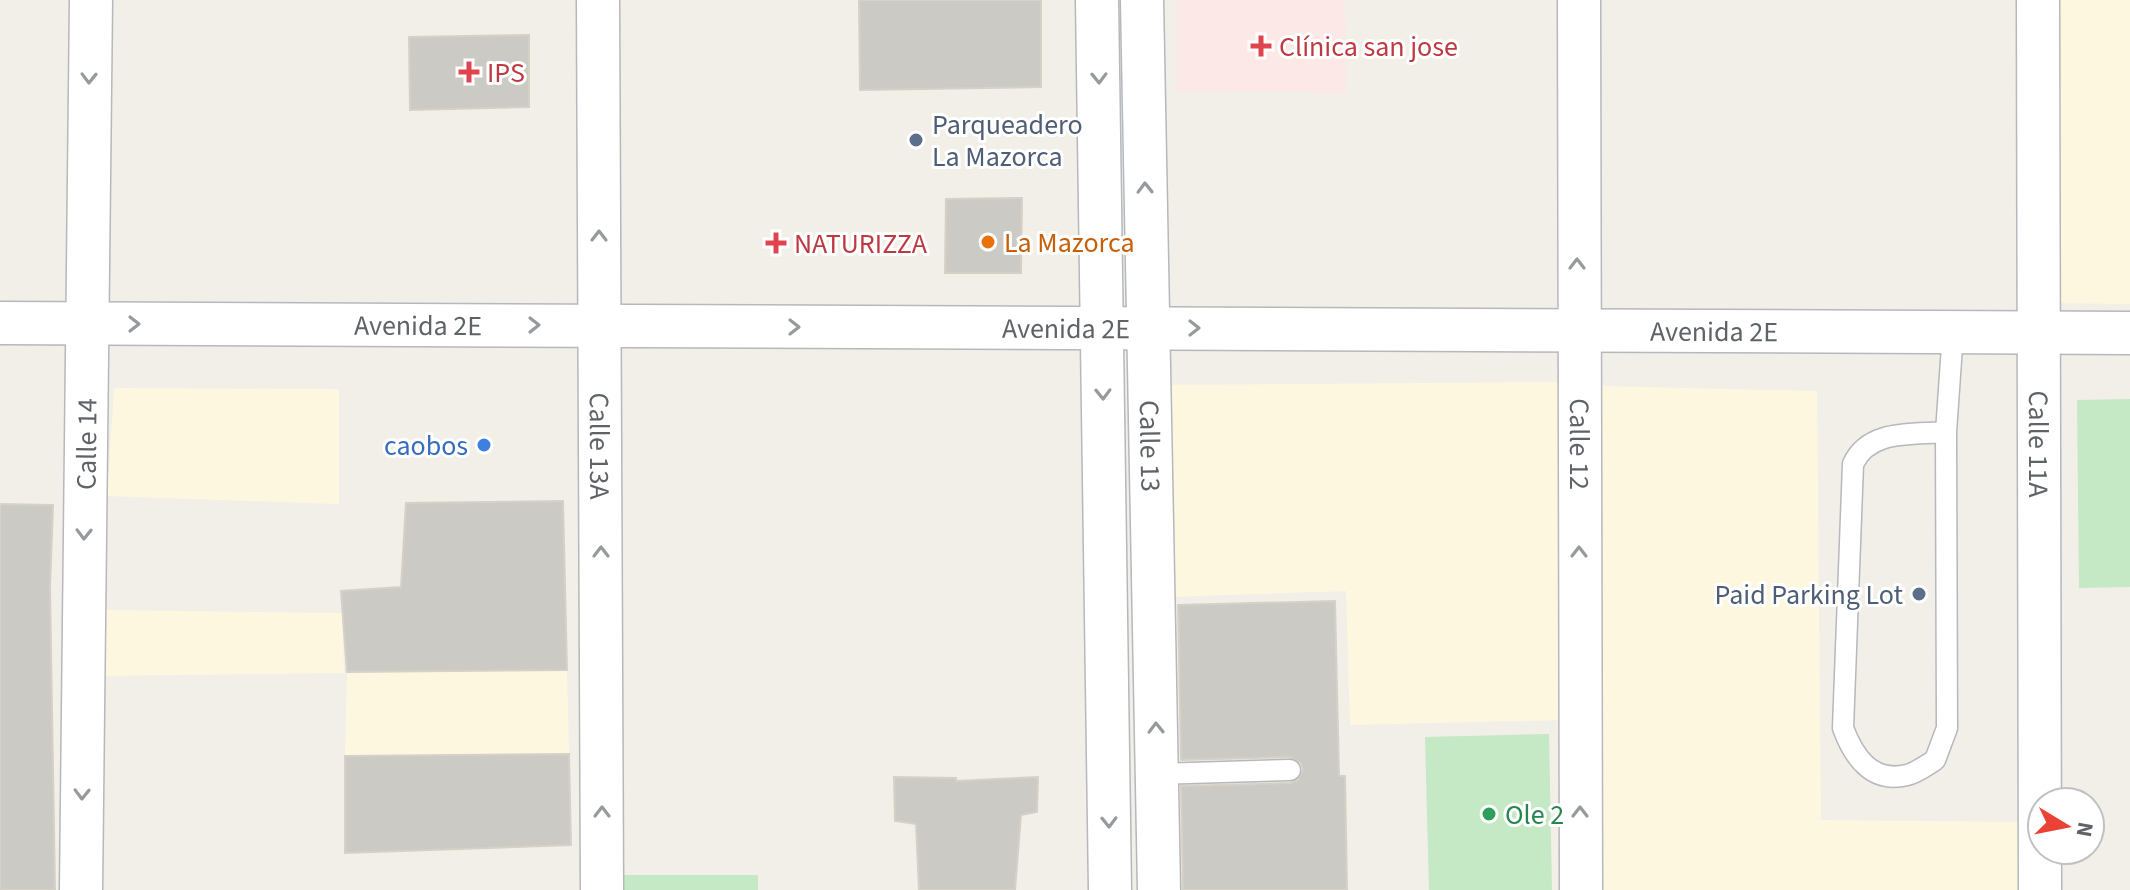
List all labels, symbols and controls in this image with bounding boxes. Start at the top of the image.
place label: Clínica san jose [1279,27,1458,67]
marker: Clínica san jose [1250,35,1272,57]
place label: IPS [487,53,525,93]
marker: IPS [458,61,480,83]
one-way arrow [81,72,98,85]
one-way arrow [1090,72,1107,85]
place label: Parqueadero La Mazorca [932,105,1083,177]
marker: Parqueadero La Mazorca [907,131,925,149]
one-way arrow [1137,181,1154,194]
place label: La Mazorca [1004,223,1135,263]
place label: NATURIZZA [794,224,928,264]
one-way arrow [590,229,608,242]
marker: NATURIZZA [765,232,787,254]
marker: La Mazorca [979,233,997,251]
one-way arrow [1568,257,1586,270]
street label: Avenida 2E [354,306,482,346]
street label: Avenida 2E [1002,309,1130,349]
street label: Avenida 2E [1650,312,1778,352]
one-way arrow [128,315,141,333]
one-way arrow [528,316,541,334]
one-way arrow [788,318,801,336]
one-way arrow [1188,319,1201,337]
one-way arrow [1094,388,1112,401]
street label: Calle 11A [2018,390,2058,498]
street label: Calle 13A [579,392,619,500]
street label: Calle 14 [66,398,108,490]
street label: Calle 12 [1559,398,1599,490]
street label: Calle 13 [1129,400,1170,492]
place label: caobos [384,426,468,466]
marker: caobos [475,436,493,454]
one-way arrow [75,528,93,541]
one-way arrow [592,545,609,558]
one-way arrow [1570,545,1587,558]
place label: Paid Parking Lot [1715,575,1904,615]
marker: Paid Parking Lot [1910,585,1928,603]
one-way arrow [1147,721,1164,734]
north arrow [2026,786,2106,866]
one-way arrow [73,788,90,801]
place label: Ole 2 [1505,795,1564,835]
one-way arrow [593,805,611,818]
marker: Ole 2 [1480,805,1498,823]
one-way arrow [1571,805,1589,818]
one-way arrow [1100,816,1118,829]
text: N [2068,819,2102,839]

